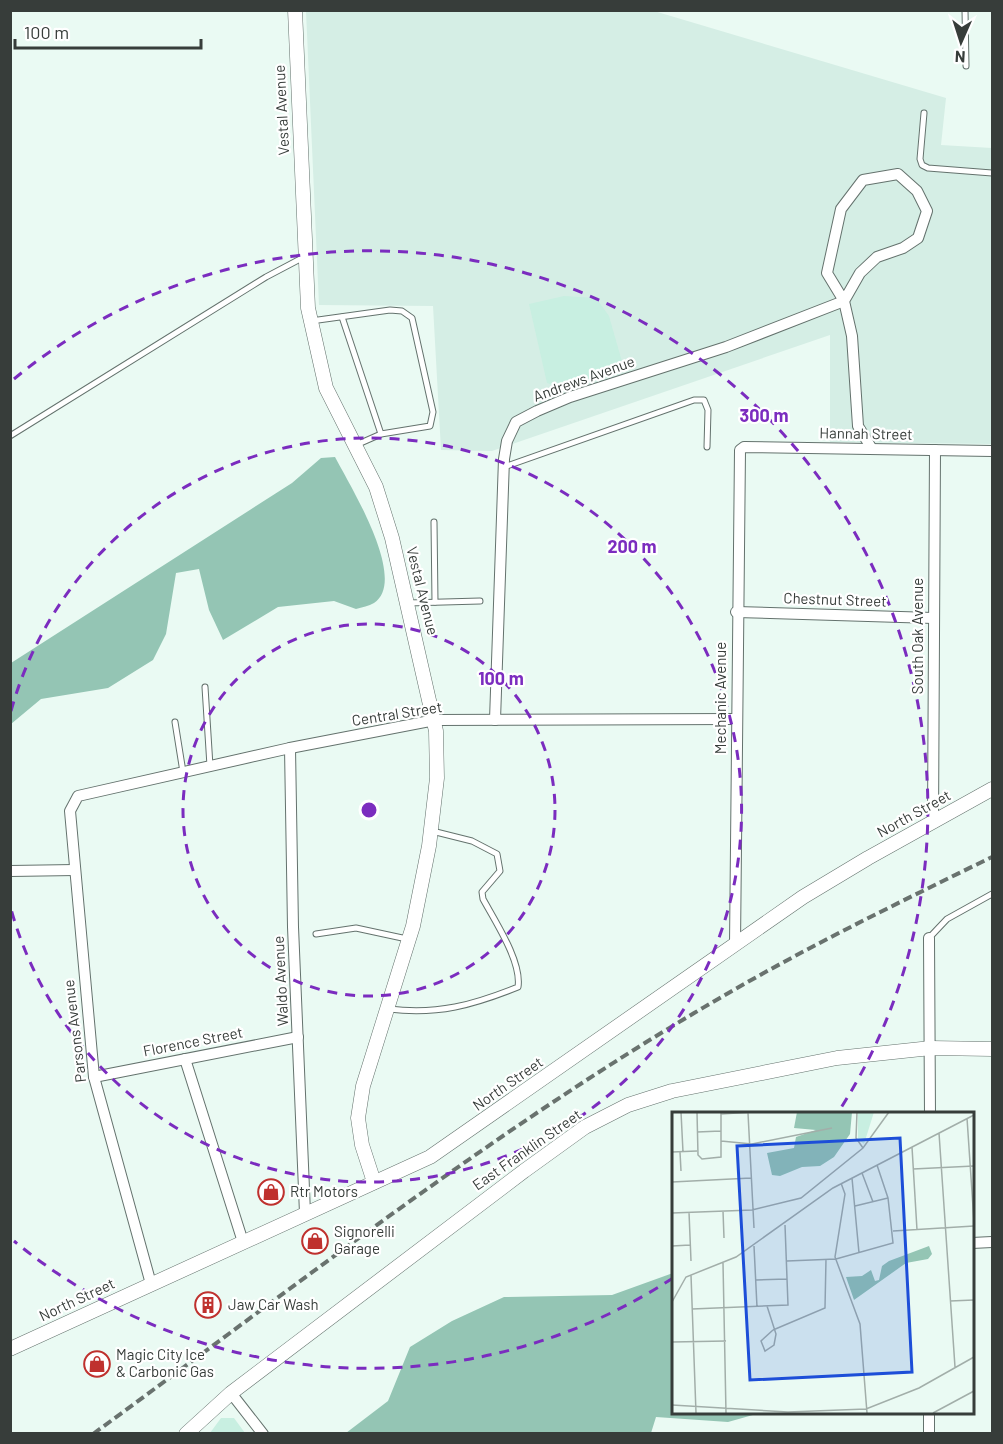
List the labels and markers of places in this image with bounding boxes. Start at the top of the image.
centre of rings [359,800,379,820]
shop icon: Rtr Motors [256,1177,286,1207]
place label: Rtr Motors [290,1182,358,1200]
place label: Signorelli Garage [334,1222,395,1257]
shop icon: Signorelli Garage [300,1226,330,1256]
building icon: Jaw Car Wash [193,1290,223,1320]
place label: Jaw Car Wash [228,1295,319,1313]
place label: Magic City Ice & Carbonic Gas [116,1345,214,1380]
shop icon: Magic City Ice & Carbonic Gas [82,1349,112,1379]

